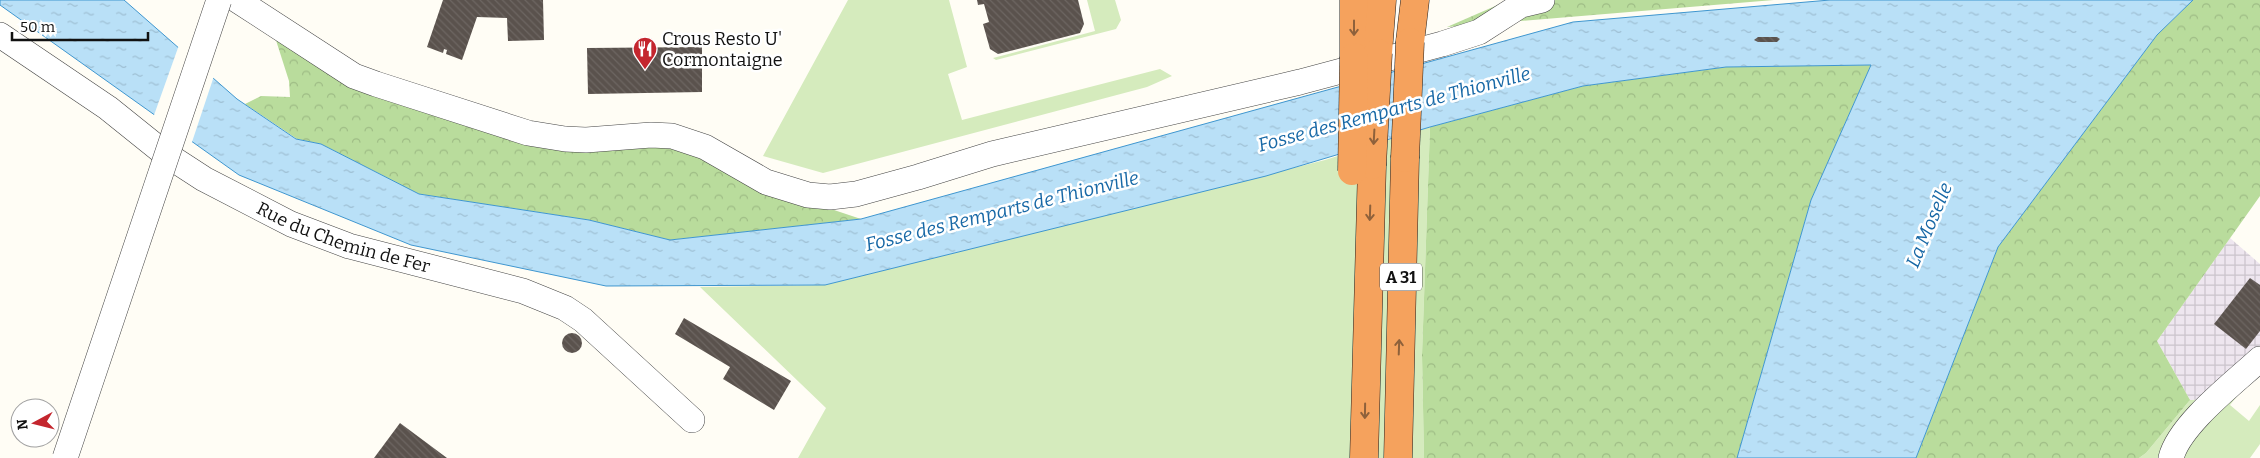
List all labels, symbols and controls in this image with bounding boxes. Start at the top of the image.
scale bar [12,10,149,42]
text: 50 m [20,18,56,36]
one-way arrow [1349,20,1359,36]
place label: Crous Resto U' Cormontaigne [662,28,783,71]
restaurant icon: Crous Resto U' Cormontaigne [632,36,658,70]
water label: Fosse des Remparts de Thionville [1255,61,1533,156]
one-way arrow [1369,129,1378,145]
water label: Fosse des Remparts de Thionville [863,166,1142,256]
water label: La Moselle [1901,179,1957,271]
street label: Rue du Chemin de Fer [253,197,433,278]
one-way arrow [1366,205,1375,221]
road number: A 31 [1380,264,1422,290]
one-way arrow [1394,339,1404,356]
north arrow [10,398,60,448]
one-way arrow [1360,402,1370,419]
text: N [13,418,32,431]

